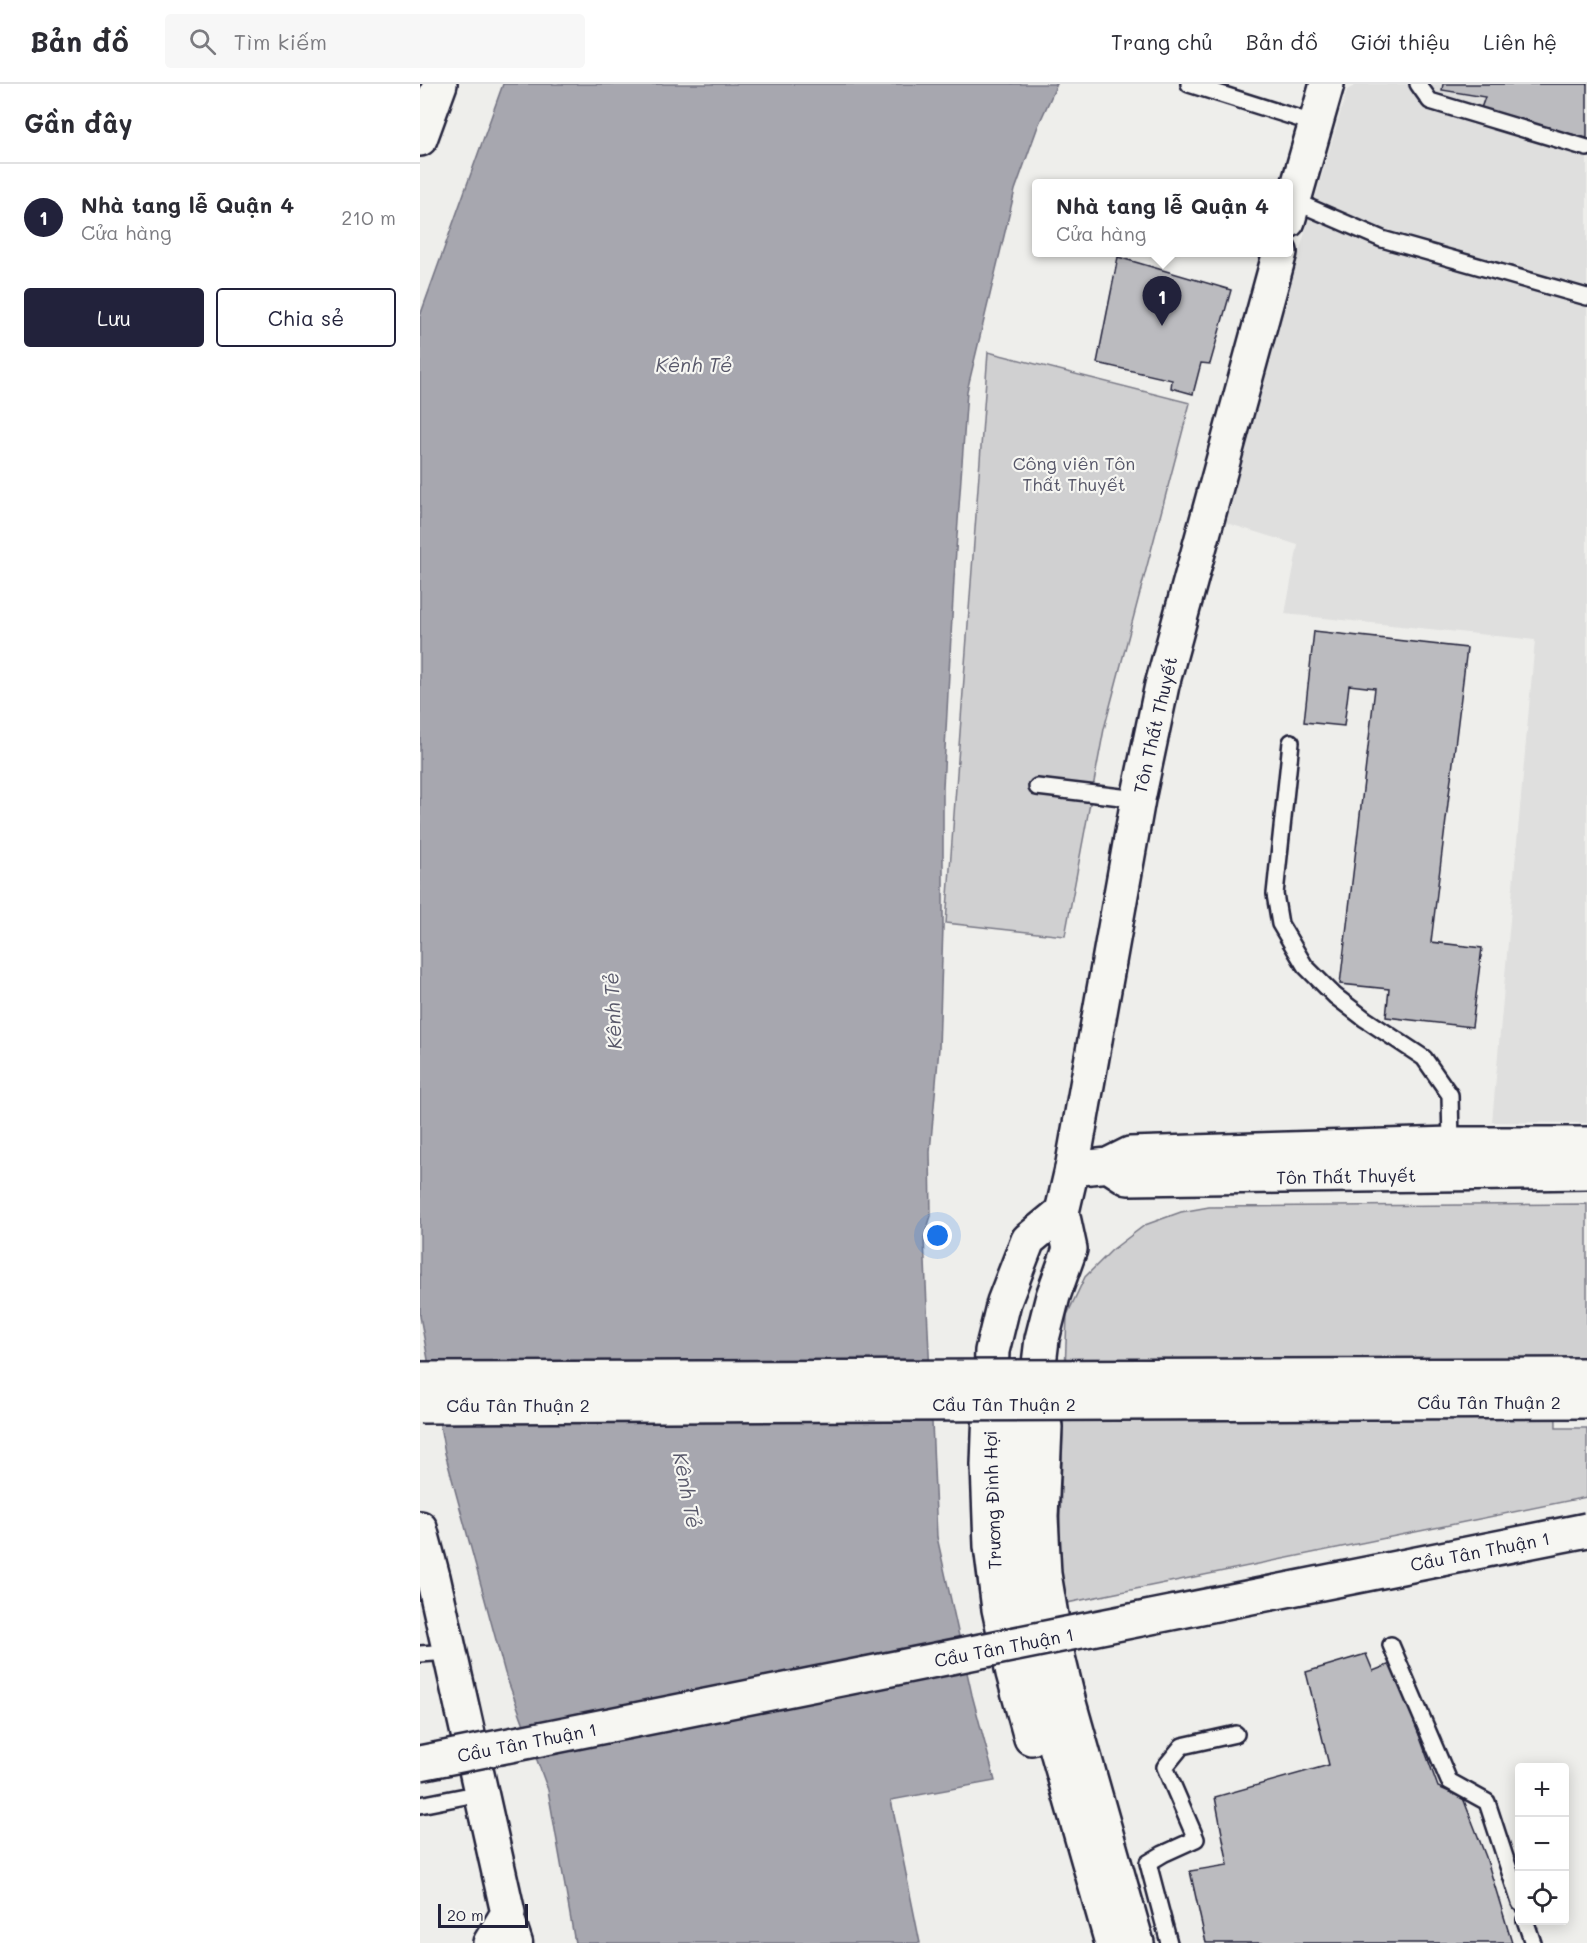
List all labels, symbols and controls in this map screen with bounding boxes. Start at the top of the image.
search box [165,14,585,68]
text: Bản đồ [30,23,129,59]
icon: search [186,25,219,58]
text: Tìm kiếm [234,27,327,56]
text: Trang chủ [1111,28,1213,55]
text: Bản đồ [1246,28,1318,55]
text: Giới thiệu [1351,28,1450,55]
text: Liên hệ [1483,28,1557,55]
text: Gần đây [24,106,133,140]
popup [1032,179,1293,257]
text: Nhà tang lễ Quận 4 [81,190,294,219]
text: Nhà tang lễ Quận 4 [1056,191,1269,220]
text: 1 [39,204,48,230]
text: 210 m [341,204,396,230]
text: Cửa hàng [81,219,172,245]
text: Cửa hàng [1056,220,1146,246]
pin: 1 [1142,276,1182,326]
button: Lưu [24,288,204,347]
button: Chia sẻ [216,288,396,347]
water label: Kênh Tẻ [656,351,732,377]
park label: Công viên Tôn Thất Thuyết [1013,451,1135,496]
street label: Tôn Thất Thuyết [1128,654,1182,796]
water label: Kênh Tẻ [597,972,627,1050]
street label: Tôn Thất Thuyết [1276,1163,1416,1189]
your location [923,1221,952,1250]
street label: Cầu Tân Thuận 2 [1417,1390,1561,1414]
street label: Cầu Tân Thuận 2 [932,1392,1076,1416]
street label: Cầu Tân Thuận 2 [446,1393,590,1417]
street label: Trương Đình Hợi [978,1430,1006,1570]
water label: Kênh Tẻ [668,1450,708,1530]
street label: Cầu Tân Thuận 1 [1408,1526,1552,1576]
street label: Cầu Tân Thuận 1 [932,1622,1076,1672]
street label: Cầu Tân Thuận 1 [455,1717,599,1767]
map controls [1515,1763,1569,1925]
button: + [1515,1763,1569,1817]
button: − [1515,1817,1569,1871]
button: locate [1515,1871,1569,1925]
scale bar [438,1901,528,1928]
text: 20 m [447,1904,484,1925]

